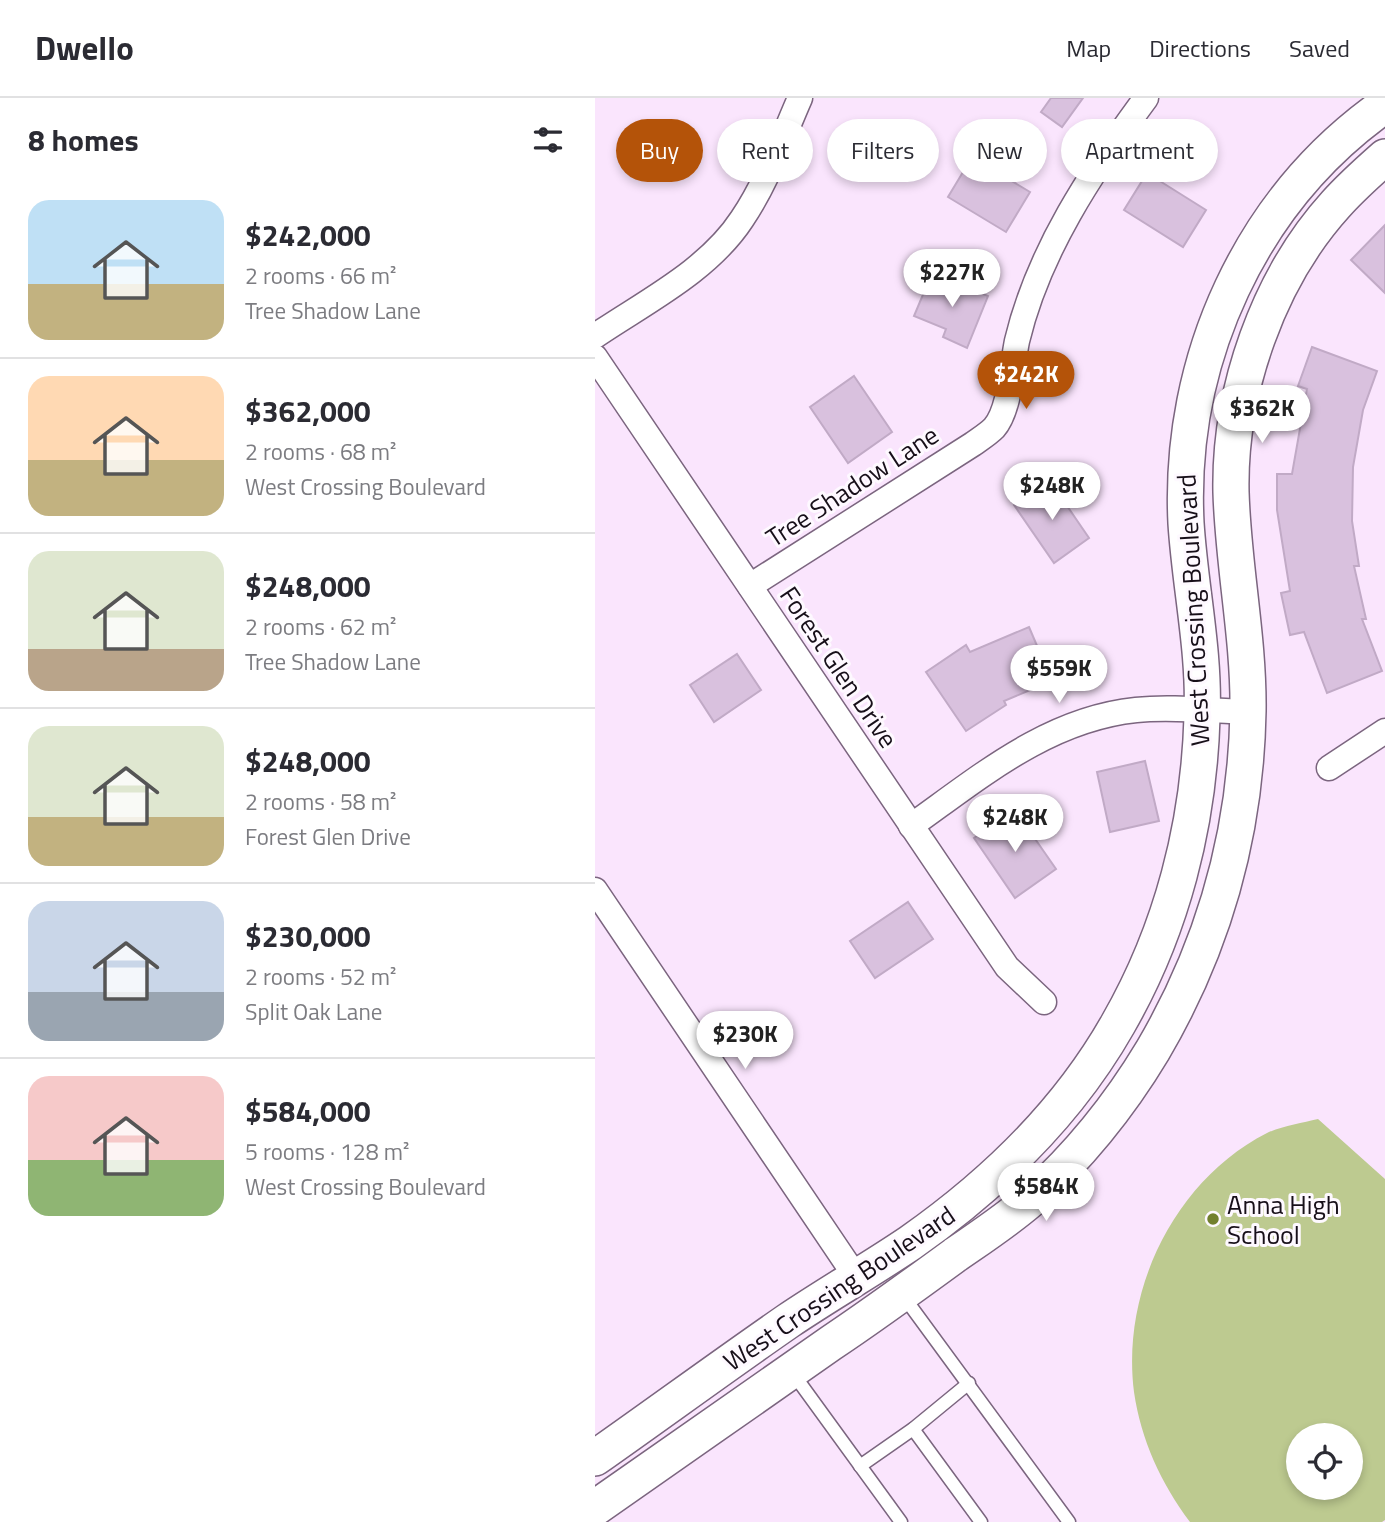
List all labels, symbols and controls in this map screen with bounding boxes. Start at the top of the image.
text: Dwello [35,23,134,73]
text: Map [1066,30,1111,66]
text: Directions [1149,30,1251,66]
text: Saved [1289,30,1350,66]
text: 8 homes [28,117,139,163]
chip: Buy [616,119,703,182]
chip: Rent [717,119,813,182]
chip: Filters [827,119,939,182]
chip: New [953,119,1047,182]
chip: Apartment [1061,119,1218,182]
icon: filters [529,121,567,159]
text: $242,000 [245,212,371,258]
icon: home [84,228,168,312]
pin: $227K [903,250,1001,309]
text: $227K [919,254,985,289]
text: 2 rooms · 66 m² [245,258,396,293]
text: Tree Shadow Lane [245,293,421,328]
pin: $242K [977,352,1075,411]
text: $242K [993,356,1059,391]
pin: $362K [1213,386,1311,445]
text: $362,000 [245,388,371,434]
text: $362K [1229,390,1295,425]
icon: home [84,404,168,488]
street label: Tree Shadow Lane [758,416,946,556]
text: 2 rooms · 68 m² [245,434,396,469]
pin: $248K [1003,462,1101,522]
text: $248K [1019,467,1085,502]
text: West Crossing Boulevard [245,469,486,504]
street label: West Crossing Boulevard [1166,473,1220,747]
text: $248,000 [245,563,371,609]
street label: Forest Glen Drive [770,578,908,756]
icon: home [84,579,168,663]
text: 2 rooms · 62 m² [245,609,396,644]
text: Tree Shadow Lane [245,644,421,679]
pin: $559K [1010,646,1108,705]
text: $559K [1026,650,1092,685]
text: $248,000 [245,738,371,784]
icon: home [84,754,168,838]
text: 2 rooms · 58 m² [245,784,396,819]
pin: $248K [966,794,1064,854]
text: $248K [982,799,1048,834]
text: Forest Glen Drive [245,819,411,854]
text: $230,000 [245,913,371,959]
icon: home [84,929,168,1013]
text: 2 rooms · 52 m² [245,959,396,994]
text: Split Oak Lane [245,994,382,1029]
pin: $230K [696,1012,794,1071]
text: $230K [712,1016,778,1051]
text: $584,000 [245,1088,371,1134]
icon: home [84,1104,168,1188]
text: 5 rooms · 128 m² [245,1134,409,1169]
pin: $584K [997,1164,1095,1223]
text: $584K [1013,1168,1079,1203]
text: West Crossing Boulevard [245,1169,486,1204]
place label: Anna High School [1227,1185,1340,1254]
street label: West Crossing Boulevard [715,1196,963,1380]
marker: Anna High School [1205,1211,1221,1227]
map controls [1286,1423,1363,1500]
button: locate [1286,1423,1363,1500]

